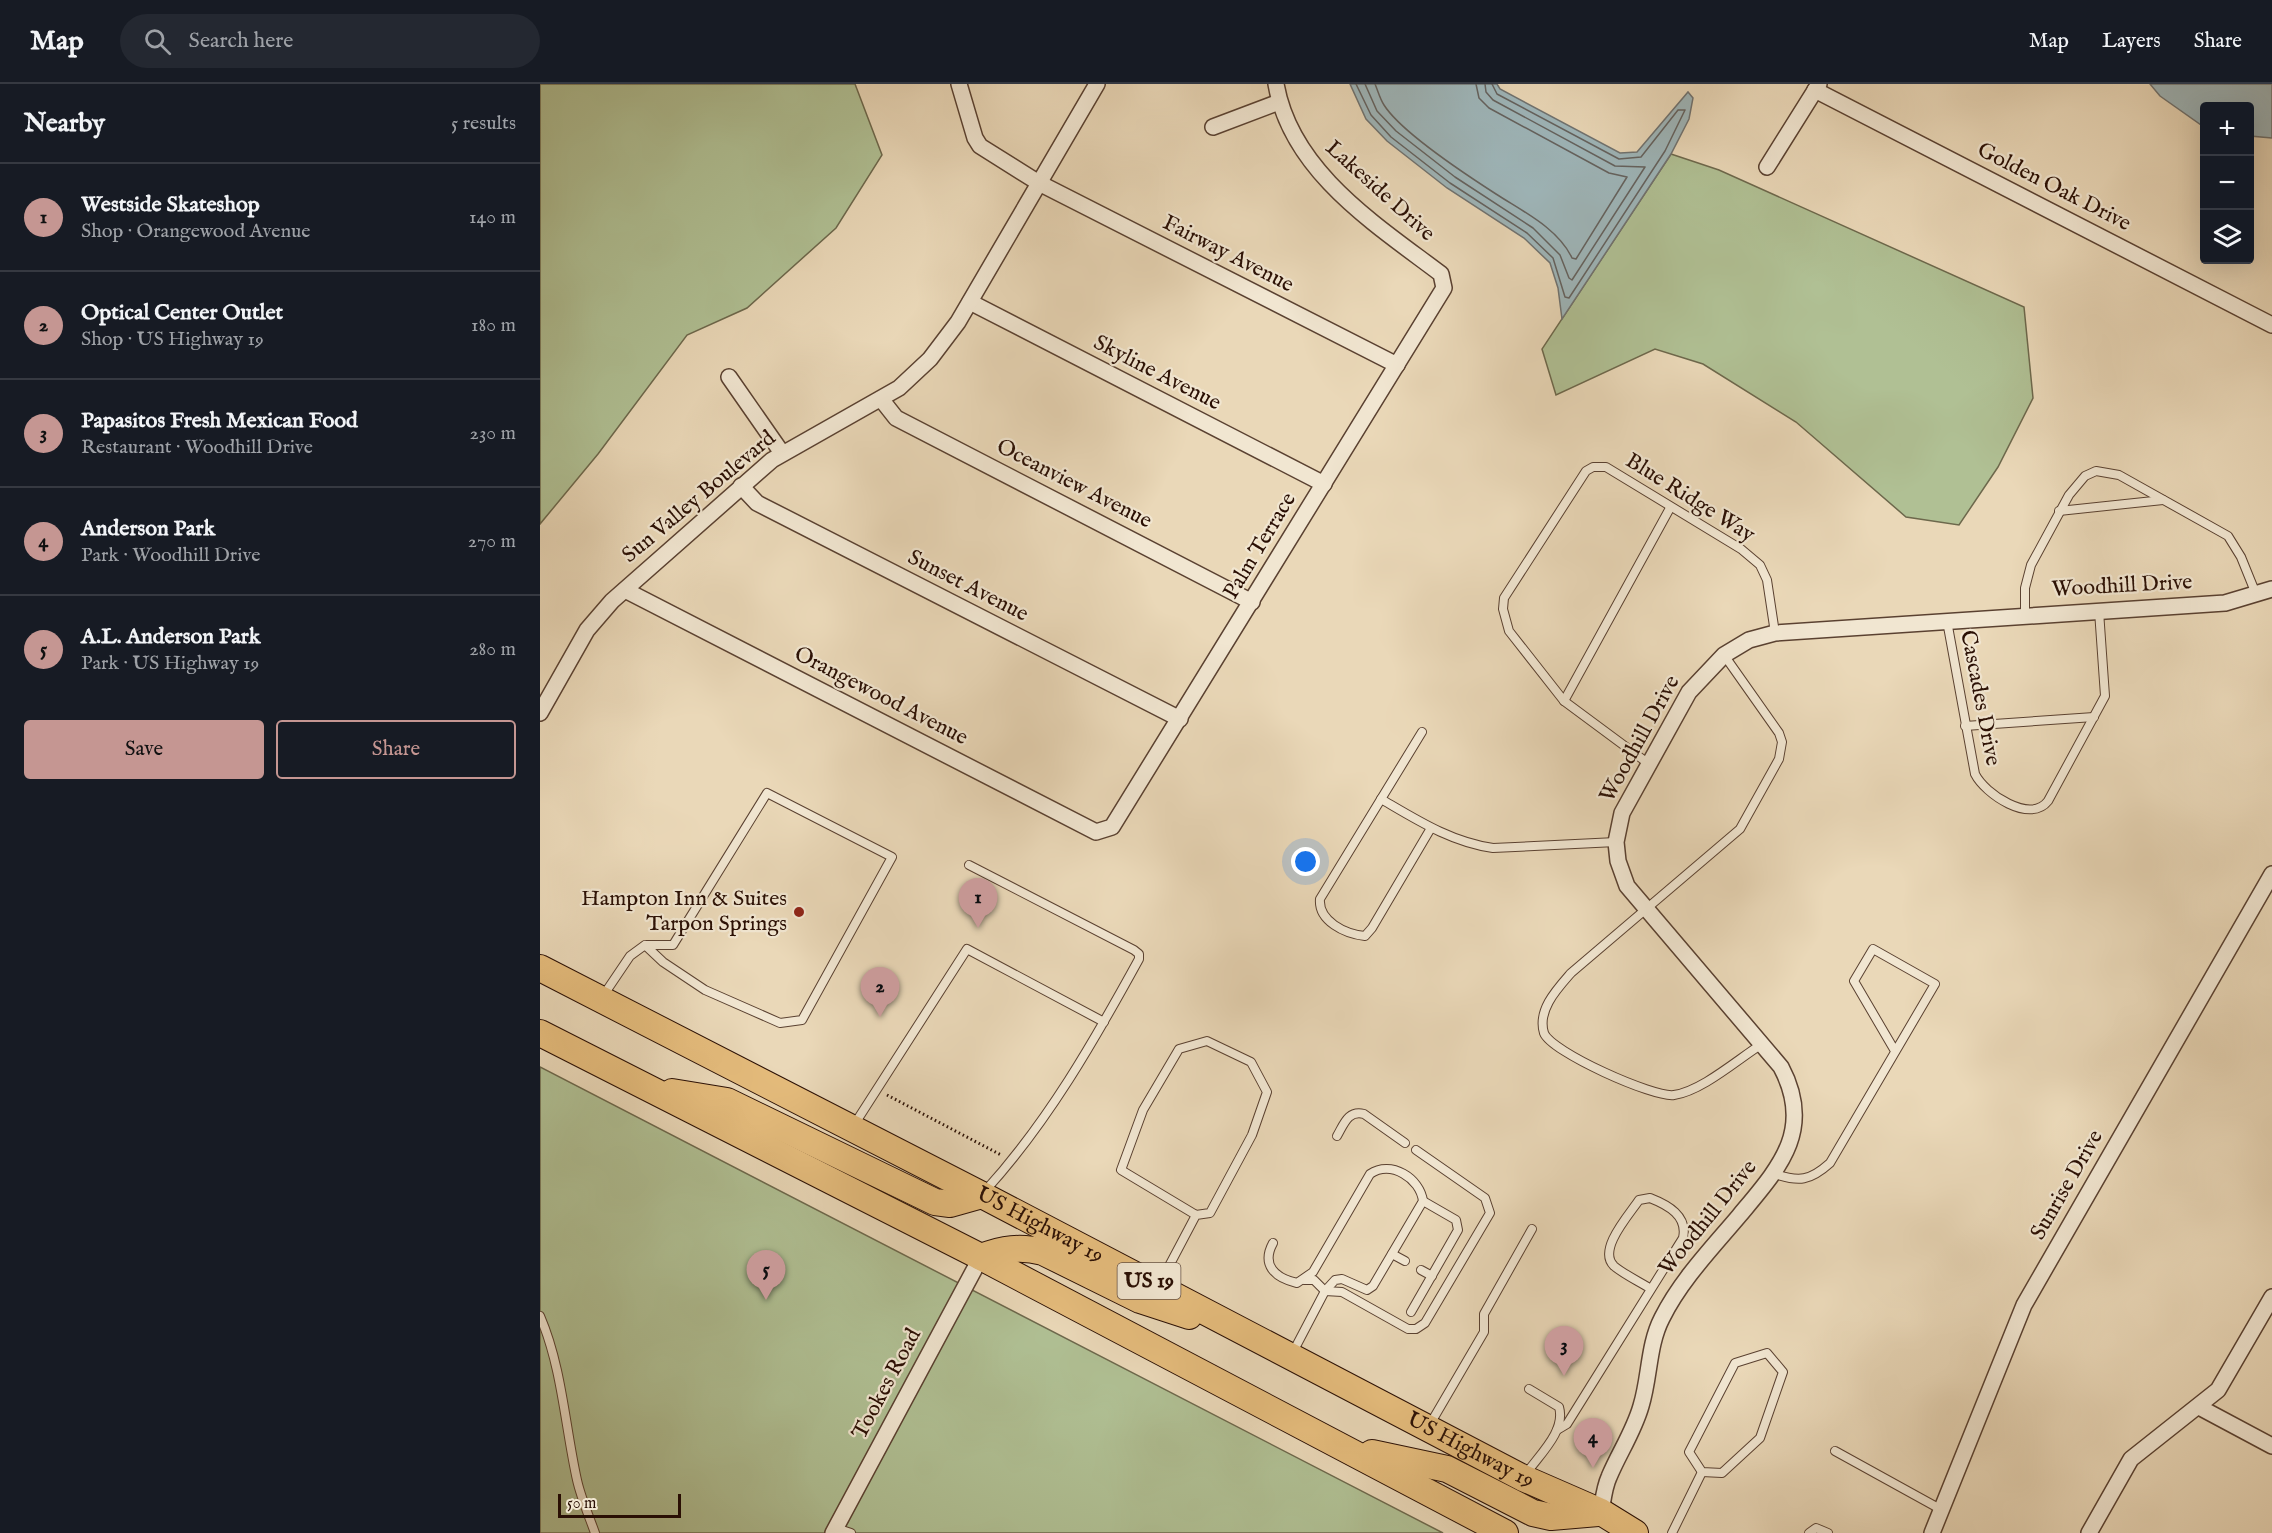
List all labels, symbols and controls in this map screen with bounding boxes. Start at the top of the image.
search box [120,14,540,68]
text: Map [30,24,84,59]
icon: search [141,25,174,58]
text: Search here [189,27,293,55]
text: Map [2029,28,2069,55]
text: Layers [2102,28,2161,55]
text: Share [2194,28,2242,55]
map controls [2200,102,2254,264]
button: + [2200,102,2254,156]
text: Nearby [24,107,105,140]
text: 5 results [451,111,516,136]
street label: Lakeside Drive [1319,134,1441,248]
street label: Golden Oak Drive [1972,136,2136,238]
button: − [2200,156,2254,210]
text: Westside Skateshop [81,191,260,219]
text: 1 [40,205,47,230]
text: 140 m [469,205,516,230]
street label: Fairway Avenue [1158,209,1298,299]
button: layers [2200,210,2254,264]
text: Shop · Orangewood Avenue [81,219,311,244]
text: Optical Center Outlet [81,299,283,327]
text: 2 [39,313,48,338]
text: 180 m [471,313,516,338]
text: Shop · US Highway 19 [81,327,264,352]
street label: Skyline Avenue [1089,329,1225,417]
text: Papasitos Fresh Mexican Food [81,407,358,435]
text: 3 [40,421,47,446]
text: 230 m [470,421,516,446]
street label: Sun Valley Boulevard [616,424,782,569]
street label: Oceanview Avenue [992,433,1156,535]
text: Restaurant · Woodhill Drive [81,435,313,460]
street label: Blue Ridge Way [1620,447,1760,549]
street label: Palm Terrace [1217,488,1303,604]
text: Anderson Park [81,515,215,543]
text: 4 [39,529,48,554]
text: 270 m [468,529,516,554]
text: Park · Woodhill Drive [81,543,260,568]
street label: Sunset Avenue [903,544,1033,628]
street label: Woodhill Drive [2051,568,2193,604]
text: A.L. Anderson Park [81,623,261,651]
street label: Cascades Drive [1953,628,2007,768]
text: 5 [40,637,47,662]
text: 280 m [469,637,516,662]
street label: Orangewood Avenue [789,640,973,752]
text: Park · US Highway 19 [81,651,259,676]
street label: Woodhill Drive [1594,671,1686,807]
button: Save [24,720,264,779]
button: Share [276,720,516,779]
your location [1291,847,1320,876]
pin: 1 [958,878,998,928]
place label: Hampton Inn & Suites Tarpon Springs [581,885,787,938]
marker: Hampton Inn & Suites Tarpon Springs [792,905,806,919]
pin: 2 [860,968,900,1017]
street label: Sunrise Drive [2024,1125,2110,1245]
street label: Woodhill Drive [1653,1154,1763,1282]
street label: US Highway 19 [971,1180,1108,1270]
pin: 5 [746,1250,786,1300]
road number: US 19 [1118,1263,1180,1299]
street label: Tookes Road [846,1323,928,1444]
pin: 3 [1544,1326,1584,1376]
street label: US Highway 19 [1402,1406,1538,1495]
pin: 4 [1574,1418,1612,1468]
scale bar [558,1491,681,1518]
text: 50 m [567,1494,596,1514]

